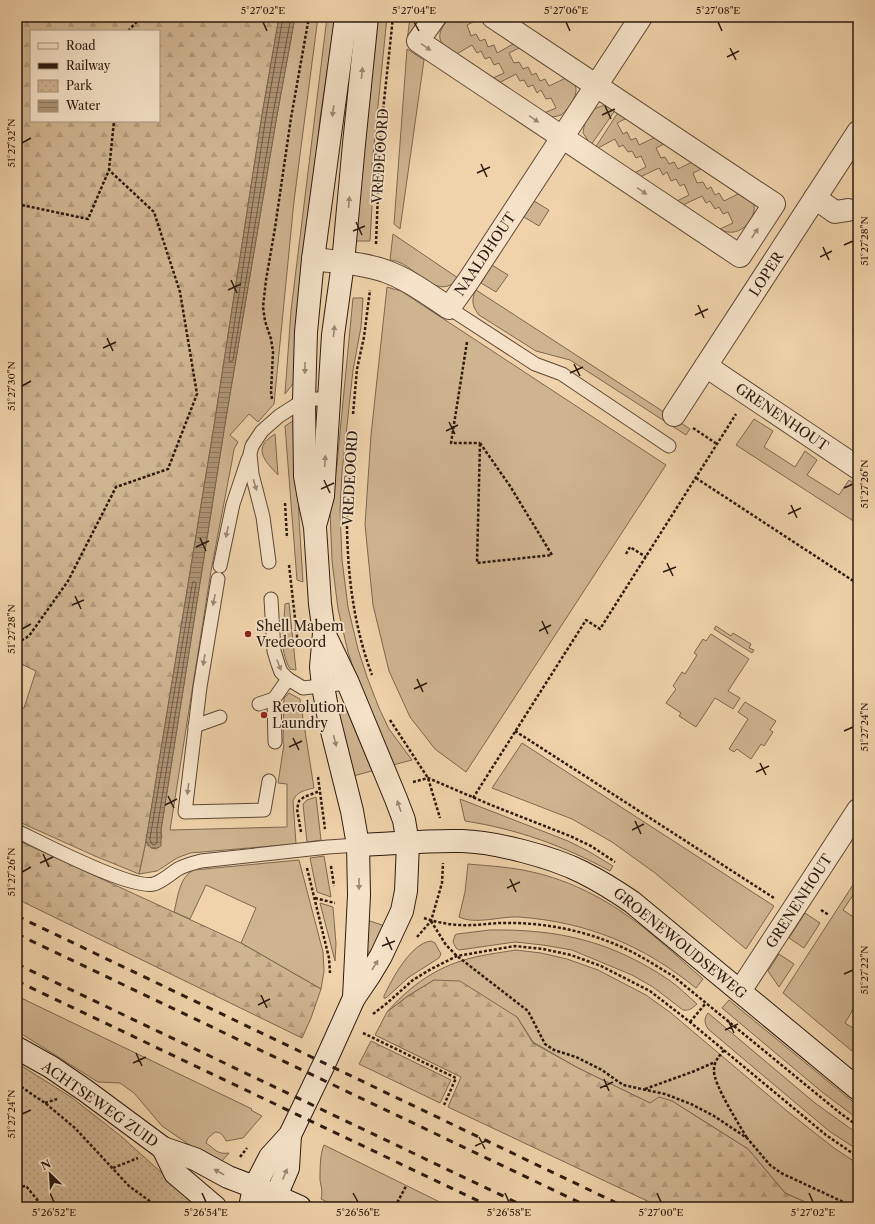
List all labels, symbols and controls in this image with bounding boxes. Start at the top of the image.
text: 5°27'02"E [241,4,285,17]
text: 5°27'04"E [392,4,436,17]
text: 5°27'06"E [544,4,588,17]
text: 5°27'08"E [696,4,740,17]
legend [30,30,160,122]
text: Road [66,38,96,53]
one-way arrow [421,43,431,51]
text: Railway [66,58,111,73]
one-way arrow [358,67,365,79]
text: Park [66,78,93,93]
text: Water [65,98,100,113]
one-way arrow [330,105,336,117]
street label: VREDEOORD [368,108,392,205]
one-way arrow [529,115,539,123]
text: 51°27'32"N [5,119,18,167]
one-way arrow [637,187,647,195]
one-way arrow [345,196,352,208]
street label: NAALDHOUT [450,208,520,299]
text: 51°27'28"N [858,216,871,266]
one-way arrow [751,228,758,239]
street label: LOPER [745,248,787,300]
one-way arrow [331,325,337,337]
text: 51°27'30"N [5,361,18,411]
one-way arrow [302,362,308,375]
street label: GRENENHOUT [732,379,832,455]
street label: VREDEOORD [338,430,361,527]
one-way arrow [322,455,329,467]
text: 51°27'26"N [858,459,871,509]
one-way arrow [252,479,258,491]
one-way arrow [224,525,230,538]
one-way arrow [210,594,216,606]
text: 51°27'28"N [5,604,18,654]
place label: Shell Mabem Vredeoord [255,617,344,651]
marker: Shell Mabem Vredeoord [243,629,253,639]
one-way arrow [201,654,207,666]
one-way arrow [276,659,282,671]
place label: Revolution Laundry [272,698,345,732]
text: 51°27'24"N [858,702,871,752]
marker: Revolution Laundry [259,710,269,720]
one-way arrow [332,735,338,747]
one-way arrow [185,783,191,795]
one-way arrow [395,799,401,811]
text: 51°27'26"N [5,847,18,897]
street label: GRENENHOUT [762,850,836,951]
one-way arrow [356,878,362,891]
street label: GROENEWOUDSEWEG [610,884,750,1002]
text: 51°27'22"N [858,945,871,995]
one-way arrow [372,959,379,971]
street label: ACHTSEWEG ZUID [37,1056,162,1151]
text: 51°27'24"N [5,1089,18,1139]
north arrow [30,1154,70,1194]
text: N [38,1156,53,1173]
one-way arrow [213,1169,224,1176]
one-way arrow [282,1169,288,1180]
text: 5°26'52"E [32,1206,76,1219]
text: 5°26'54"E [184,1206,228,1219]
text: 5°26'56"E [336,1206,380,1219]
text: 5°26'58"E [487,1206,531,1219]
text: 5°27'00"E [639,1206,684,1219]
text: 5°27'02"E [791,1206,835,1219]

